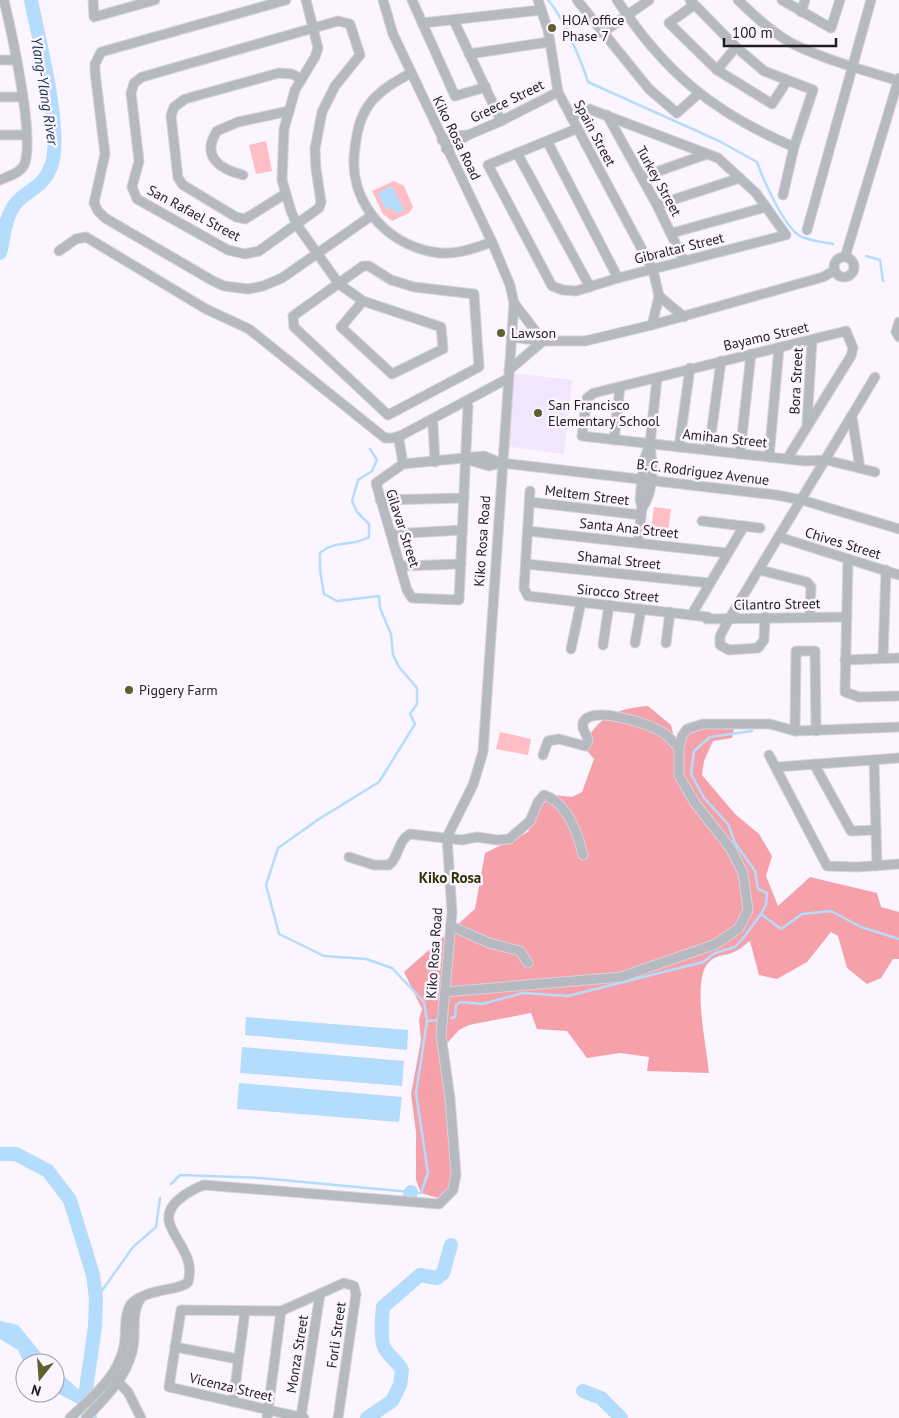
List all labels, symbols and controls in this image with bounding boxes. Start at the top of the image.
place label: HOA office Phase 7 [562,11,624,45]
scale bar [724,15,836,47]
marker: HOA office Phase 7 [546,22,558,34]
text: 100 m [732,23,773,42]
water label: Ylang-Ylang River [27,36,63,147]
street label: Greece Street [467,75,547,127]
street label: Kiko Rosa Road [429,93,485,183]
street label: Spain Street [570,97,620,170]
street label: Turkey Street [632,143,686,219]
street label: San Rafael Street [144,181,244,245]
street label: Gibraltar Street [632,228,726,268]
street label: Bayamo Street [722,317,811,355]
place label: Lawson [511,324,556,342]
marker: Lawson [495,327,507,339]
street label: Bora Street [785,347,807,415]
place label: San Francisco Elementary School [548,396,660,430]
marker: San Francisco Elementary School [532,407,544,419]
street label: Amihan Street [682,425,768,451]
street label: B. C. Rodriguez Avenue [636,455,770,489]
street label: Meltem Street [544,481,630,509]
street label: Gilavar Street [382,487,424,570]
street label: Kiko Rosa Road [470,495,494,587]
street label: Santa Ana Street [579,514,680,542]
street label: Chives Street [803,523,883,563]
street label: Shamal Street [576,547,662,573]
street label: Sirocco Street [576,580,660,606]
street label: Cilantro Street [733,594,821,614]
place label: Piggery Farm [139,681,218,699]
marker: Piggery Farm [123,684,135,696]
district label: Kiko Rosa [419,868,481,887]
street label: Kiko Rosa Road [422,907,446,999]
street label: Forli Street [322,1300,350,1369]
street label: Monza Street [282,1313,312,1394]
north arrow [15,1353,65,1403]
street label: Vicenza Street [187,1368,275,1405]
text: N [29,1380,43,1400]

